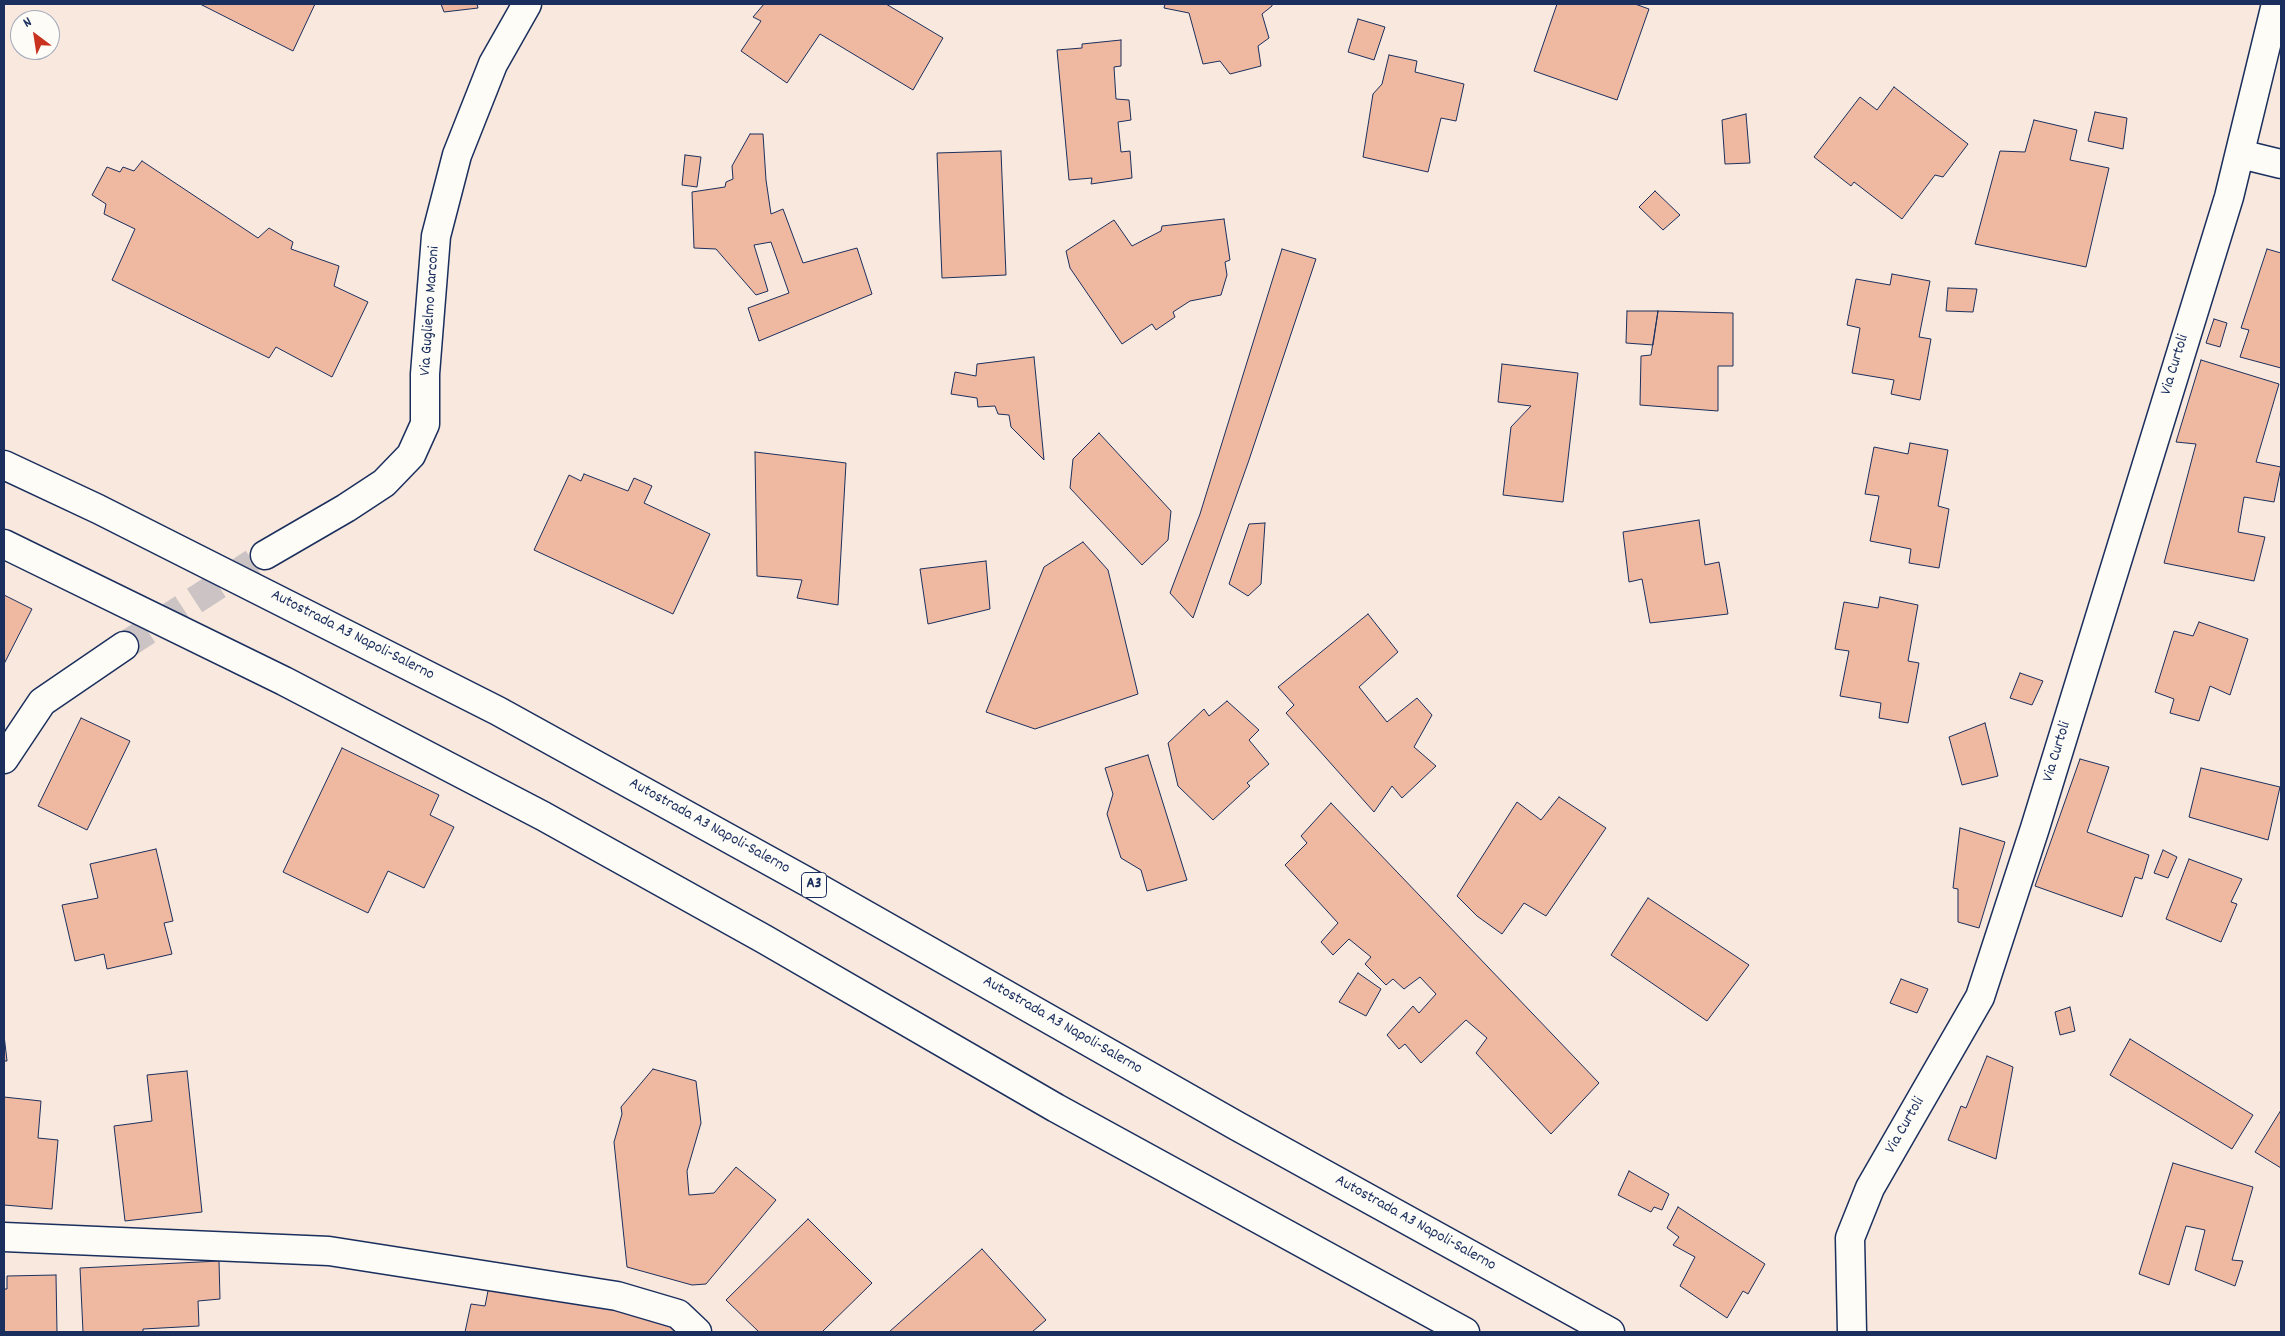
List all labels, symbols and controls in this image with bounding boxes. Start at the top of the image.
north arrow [10,10,60,60]
text: N [20,13,36,33]
street label: Via Guglielmo Marconi [417,246,445,376]
street label: Via Curtoli [2158,332,2194,398]
street label: Autostrada A3 Napoli-Salerno [267,586,437,686]
street label: Via Curtoli [2040,719,2076,785]
street label: Autostrada A3 Napoli-Salerno [625,775,793,879]
road number: A3 [802,872,826,898]
street label: Autostrada A3 Napoli-Salerno [979,972,1145,1080]
street label: Via Curtoli [1882,1094,1930,1158]
street label: Autostrada A3 Napoli-Salerno [1331,1172,1499,1276]

